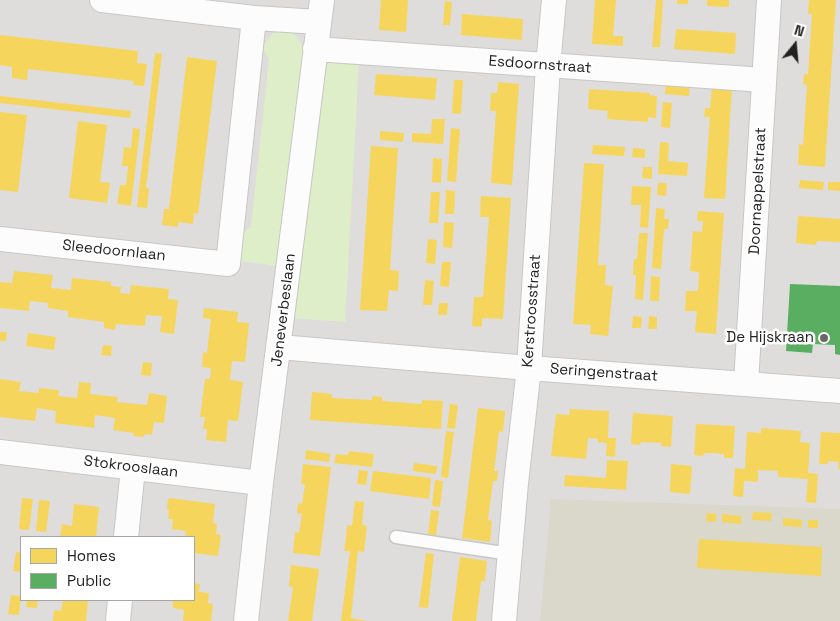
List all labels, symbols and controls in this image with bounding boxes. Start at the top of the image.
north arrow [770,20,820,70]
text: N [792,21,806,41]
street label: Esdoornstraat [488,52,592,78]
street label: Doornappelstraat [746,127,770,255]
street label: Sleedoornlaan [61,237,167,265]
street label: Jeneverbeslaan [268,252,300,368]
street label: Kerstroosstraat [519,254,545,368]
place label: De Hijskraan [726,329,814,347]
marker: De Hijskraan [818,332,830,344]
street label: Seringenstraat [549,360,659,386]
street label: Stokrooslaan [83,452,179,482]
legend [20,536,195,601]
text: Homes [67,546,116,565]
text: Public [67,571,111,590]

